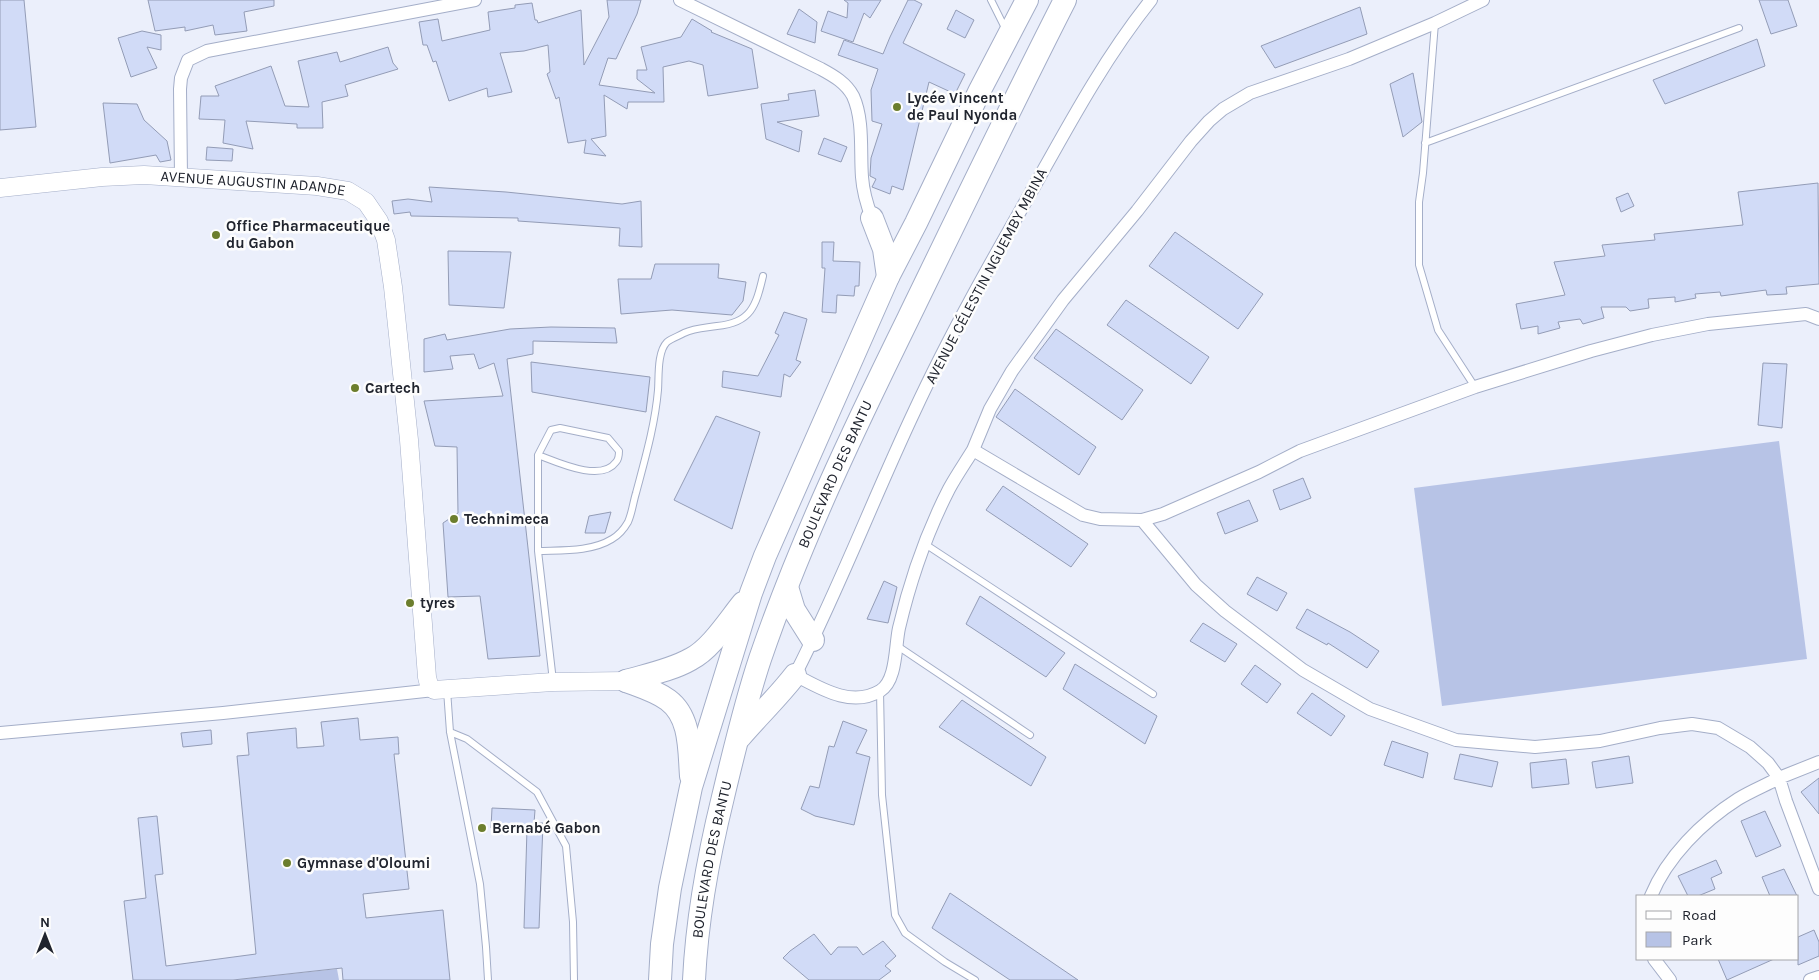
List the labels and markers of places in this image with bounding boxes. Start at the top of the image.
place label: Lycée Vincent de Paul Nyonda [907,89,1017,124]
marker: Lycée Vincent de Paul Nyonda [891,101,903,113]
place label: Office Pharmaceutique du Gabon [226,217,390,252]
marker: Office Pharmaceutique du Gabon [210,229,222,241]
place label: Cartech [365,379,420,397]
marker: Cartech [349,382,361,394]
place label: Technimeca [464,510,549,528]
marker: Technimeca [448,513,460,525]
place label: tyres [420,594,455,612]
marker: tyres [404,597,416,609]
place label: Bernabé Gabon [492,819,601,837]
marker: Bernabé Gabon [476,822,488,834]
place label: Gymnase d'Oloumi [297,854,430,872]
marker: Gymnase d'Oloumi [281,857,293,869]

